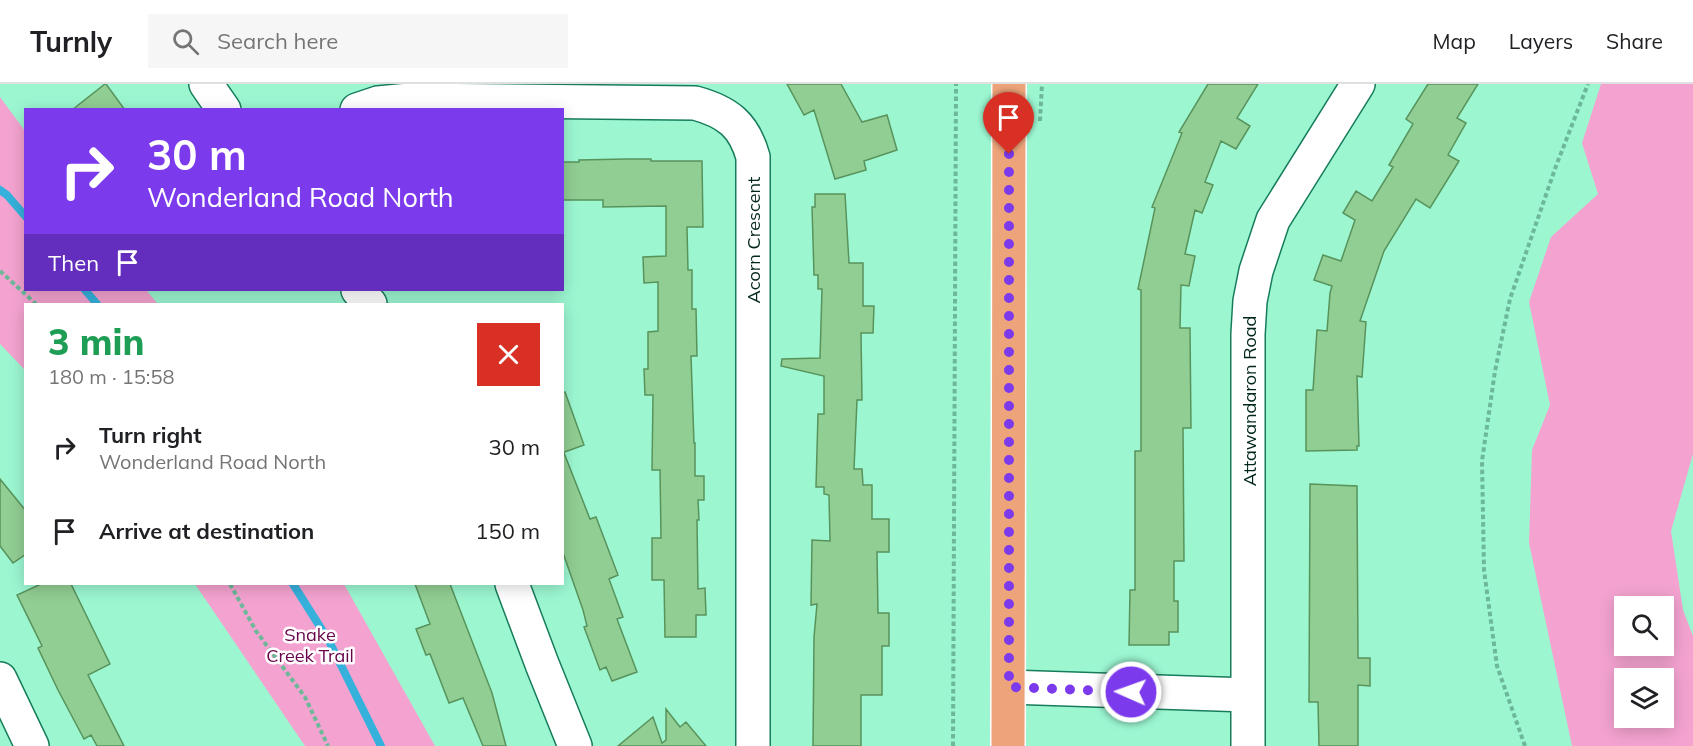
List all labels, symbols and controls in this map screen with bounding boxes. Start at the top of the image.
search box [148,14,568,68]
text: Turnly [30,24,112,59]
icon: search [169,25,202,58]
text: Search here [217,27,338,55]
text: Map [1433,28,1476,54]
text: Layers [1509,28,1573,54]
text: Share [1606,28,1663,54]
pin [983,92,1034,154]
icon: arrive [992,101,1025,134]
text: 30 m [147,128,247,181]
icon: right [48,132,126,210]
street label: Acorn Crescent [742,177,765,303]
text: Wonderland Road North [147,180,454,214]
icon: arrive [111,246,144,279]
text: Then [48,249,99,277]
street label: Attawandaron Road [1238,316,1261,486]
text: 3 min [48,319,144,364]
button: close [477,323,540,386]
text: 180 m · 15:58 [48,364,174,389]
text: Turn right [99,421,202,449]
icon: right [48,431,81,464]
text: 30 m [489,433,540,461]
text: Wonderland Road North [99,449,326,474]
icon: arrive [48,515,81,548]
text: Arrive at destination [99,517,314,545]
text: 150 m [475,517,540,545]
map controls [1614,596,1674,728]
button: search [1614,596,1674,656]
park label: Snake Creek Trail [266,623,354,667]
position arrow [1099,660,1163,724]
button: layers [1614,668,1674,728]

